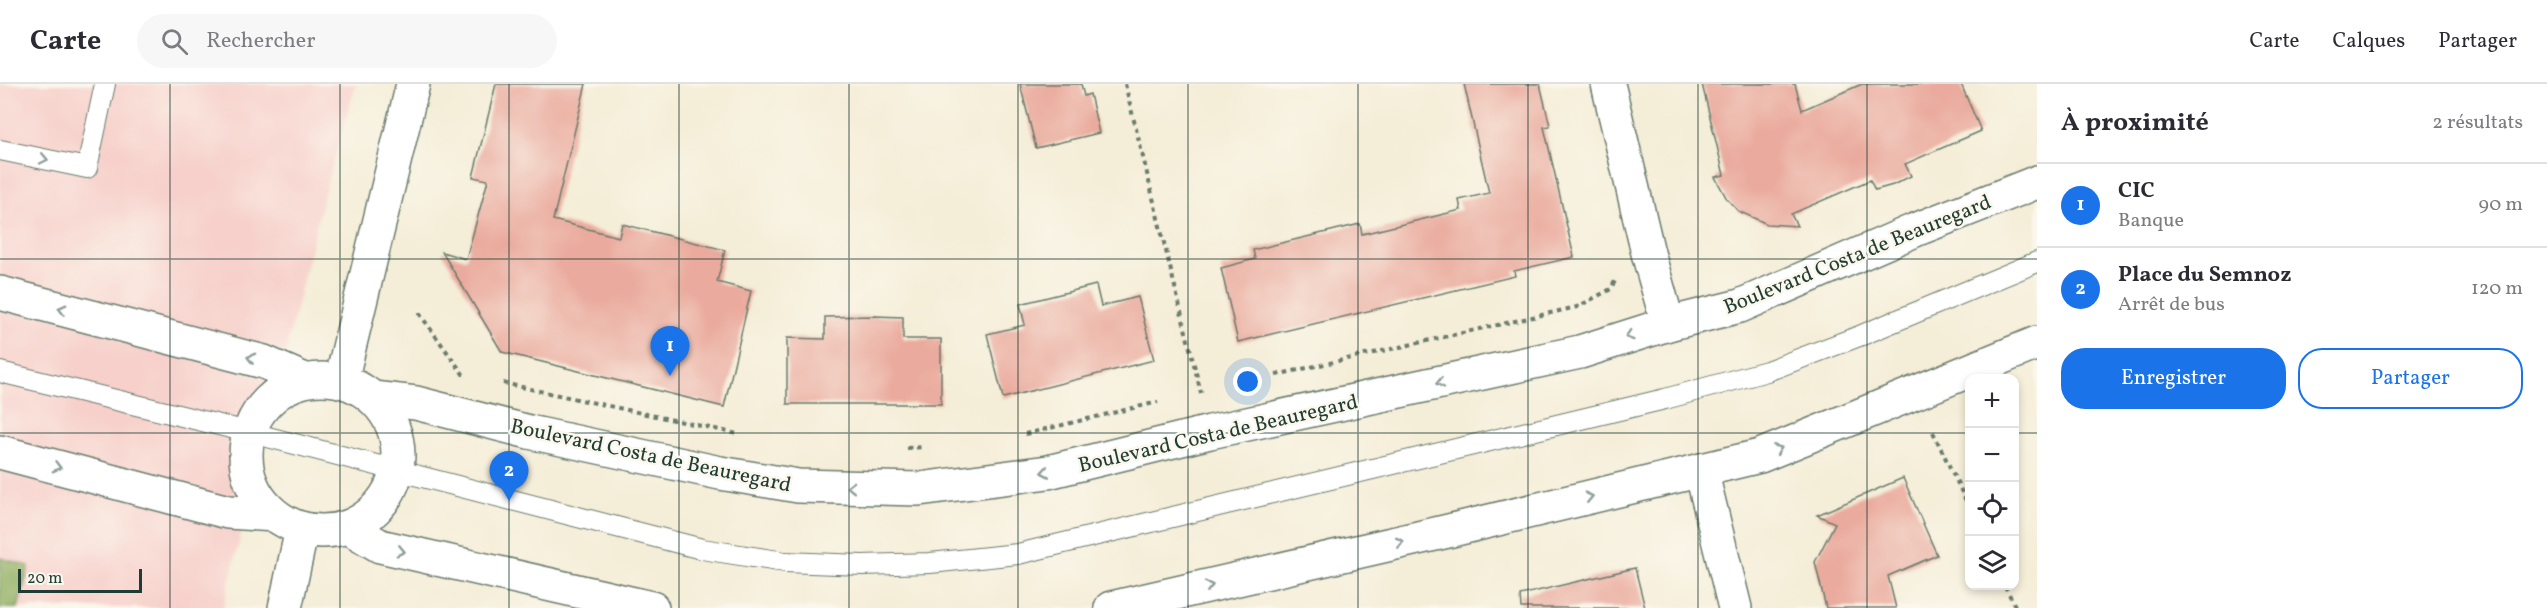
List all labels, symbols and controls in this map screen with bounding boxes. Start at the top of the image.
search box [137,14,557,68]
text: Carte [30,22,101,61]
icon: search [158,25,191,58]
text: Rechercher [206,26,315,57]
text: Carte [2249,27,2300,56]
text: Calques [2333,27,2405,56]
text: Partager [2438,27,2517,56]
text: À proximité [2061,105,2209,141]
text: 2 résultats [2432,109,2523,137]
one-way arrow [38,152,48,165]
text: CIC [2118,176,2155,207]
street label: Boulevard Costa de Beauregard [1719,188,1996,322]
text: 1 [2076,191,2085,219]
text: 90 m [2479,191,2523,219]
text: Banque [2118,207,2184,235]
text: Place du Semnoz [2118,260,2291,291]
text: 2 [2075,275,2086,303]
text: 120 m [2471,275,2523,303]
text: Arrêt de bus [2118,291,2225,319]
one-way arrow [58,304,68,317]
pin: 1 [650,326,690,376]
one-way arrow [1624,329,1635,341]
button: Enregistrer [2061,348,2286,409]
button: Partager [2298,348,2523,409]
one-way arrow [246,353,256,366]
your location [1233,367,1262,396]
map controls [1965,374,2019,590]
button: + [1965,374,2019,428]
one-way arrow [1436,376,1446,389]
street label: Boulevard Costa de Beauregard [1076,388,1361,481]
street label: Boulevard Costa de Beauregard [508,413,794,500]
button: − [1965,428,2019,482]
one-way arrow [1772,444,1783,456]
pin: 2 [490,452,528,501]
one-way arrow [51,459,61,472]
one-way arrow [1041,465,1051,478]
one-way arrow [847,481,856,493]
button: locate [1965,482,2019,536]
one-way arrow [1584,492,1594,505]
button: layers [1965,536,2019,590]
one-way arrow [1394,537,1404,550]
one-way arrow [396,543,406,556]
scale bar [18,566,142,594]
text: 20 m [27,568,62,590]
one-way arrow [1204,580,1214,593]

